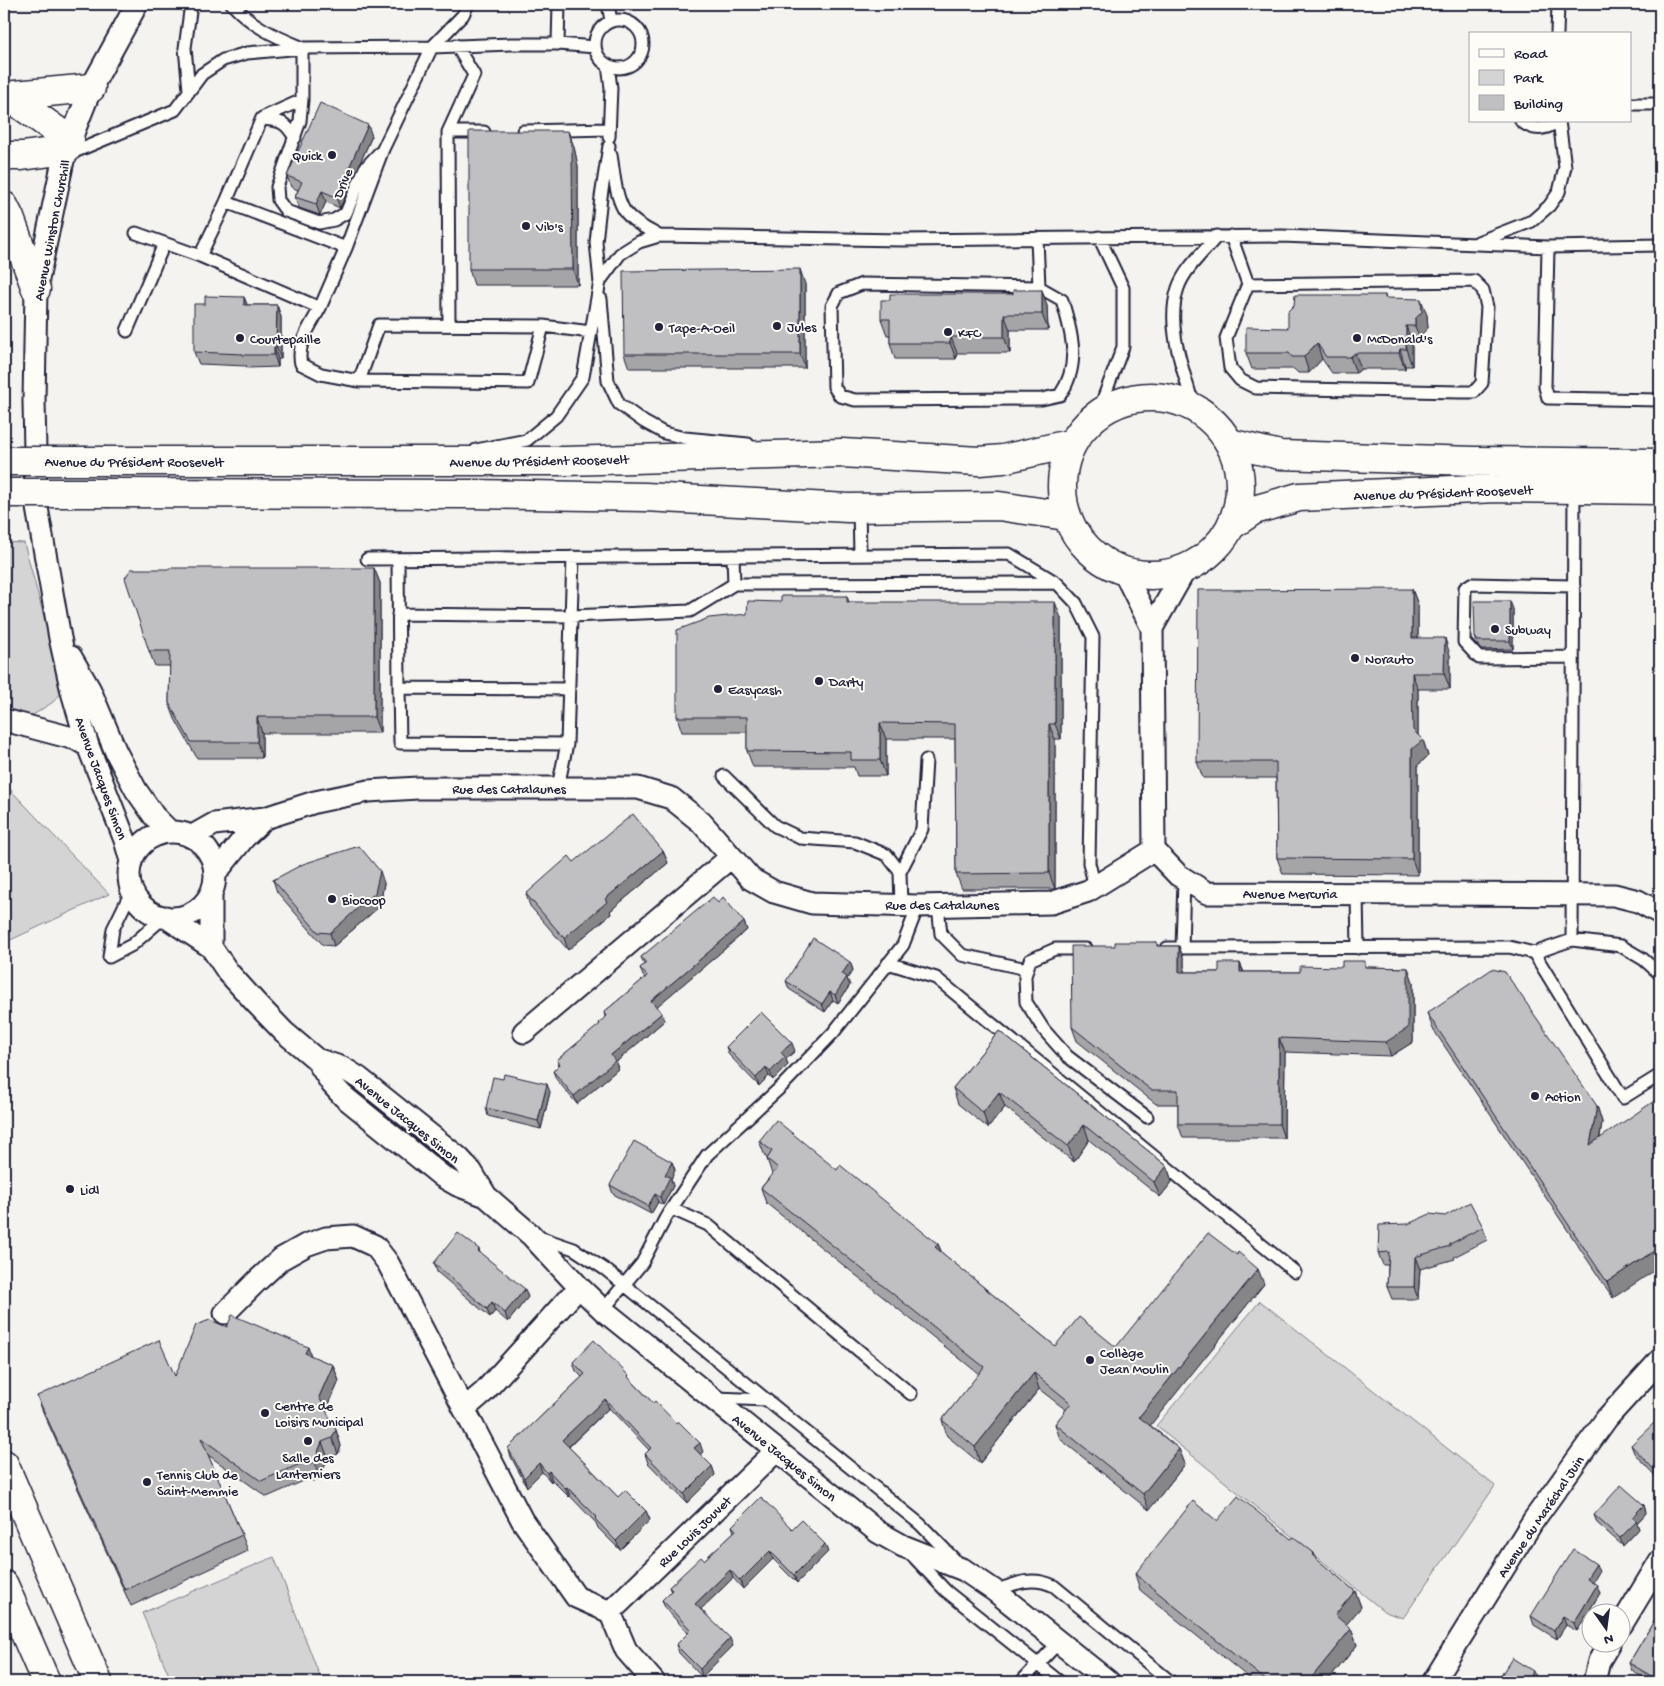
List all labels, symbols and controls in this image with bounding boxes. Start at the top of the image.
legend [1469,32,1632,122]
text: Road [1514,46,1548,64]
text: Park [1513,70,1544,88]
text: Building [1513,96,1563,114]
place label: Quick [292,149,324,166]
marker: Quick [326,149,338,161]
street label: Avenue Winston Churchill [31,159,75,302]
street label: Drive [330,166,358,202]
marker: Vib's [520,220,532,232]
place label: Vib's [535,220,564,237]
marker: Jules [771,320,783,332]
place label: Jules [787,320,817,337]
marker: Tape-A-Oeil [653,321,665,333]
place label: Tape-A-Oeil [668,321,735,338]
marker: KFC [942,326,954,338]
place label: KFC [958,326,982,343]
marker: Courtepaille [234,332,246,344]
place label: Courtepaille [250,332,321,349]
marker: McDonald's [1351,332,1363,344]
place label: McDonald's [1367,332,1433,349]
street label: Avenue du Président Roosevelt [449,452,630,473]
street label: Avenue du Président Roosevelt [44,455,225,472]
street label: Avenue du Président Roosevelt [1353,483,1534,506]
marker: Subway [1489,623,1501,635]
place label: Subway [1505,623,1551,640]
marker: Norauto [1349,652,1361,664]
place label: Norauto [1365,652,1414,669]
marker: Darty [813,675,825,687]
place label: Darty [828,675,864,692]
marker: Easycash [712,683,724,695]
place label: Easycash [728,683,782,700]
street label: Avenue Jacques Simon [70,715,130,843]
street label: Rue des Catalaunes [452,782,567,799]
street label: Avenue Mercuria [1243,887,1338,904]
marker: Biocoop [326,893,338,905]
place label: Biocoop [341,893,386,910]
street label: Rue des Catalaunes [885,898,1000,915]
street label: Avenue Jacques Simon [351,1074,462,1168]
marker: Action [1529,1090,1541,1102]
place label: Action [1545,1090,1581,1107]
marker: Lidl [64,1183,76,1195]
place label: Lidl [80,1183,99,1200]
place label: Collège Jean Moulin [1100,1346,1169,1379]
marker: Collège Jean Moulin [1084,1354,1096,1366]
place label: Centre de Loisirs Municipal [275,1399,364,1432]
marker: Centre de Loisirs Municipal [259,1407,271,1419]
street label: Avenue Jacques Simon [728,1412,839,1506]
marker: Salle des Lanterniers [302,1435,314,1447]
place label: Salle des Lanterniers [276,1451,341,1484]
street label: Avenue du Maréchal Juin [1495,1453,1589,1582]
place label: Tennis Club de Saint-Memmie [156,1468,239,1501]
marker: Tennis Club de Saint-Memmie [141,1476,153,1488]
street label: Rue Louis Jouvet [656,1493,737,1572]
north arrow [1582,1604,1632,1654]
text: N [1602,1629,1615,1648]

